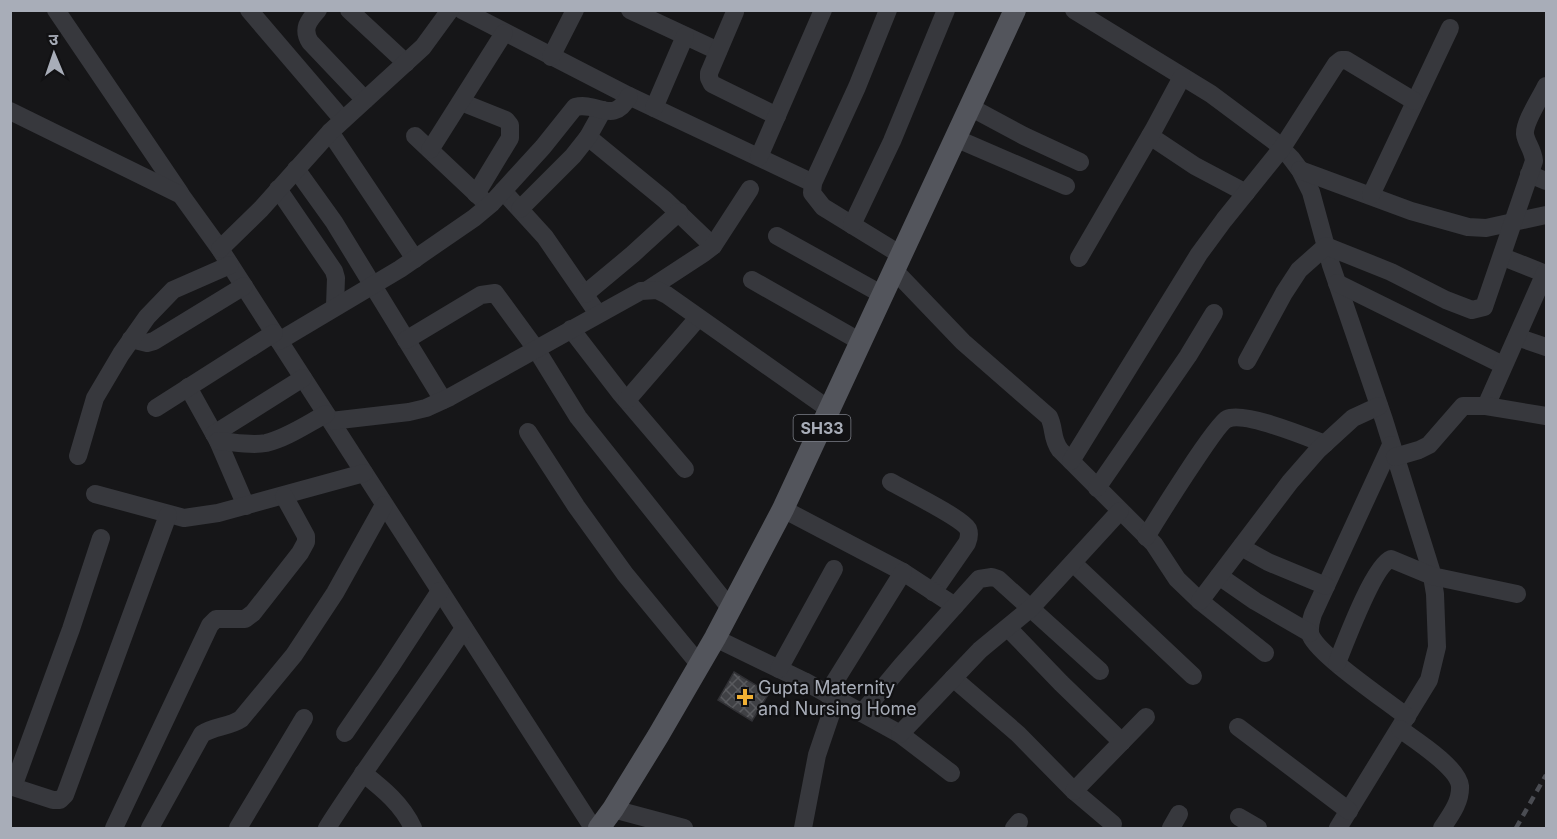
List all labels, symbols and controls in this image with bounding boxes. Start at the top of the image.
north arrow [24,24,84,84]
text: उ [48,29,59,49]
road number: SH33 [794,415,850,441]
place label: Gupta Maternity and Nursing Home [758,677,917,719]
marker: Gupta Maternity and Nursing Home [736,688,754,706]

